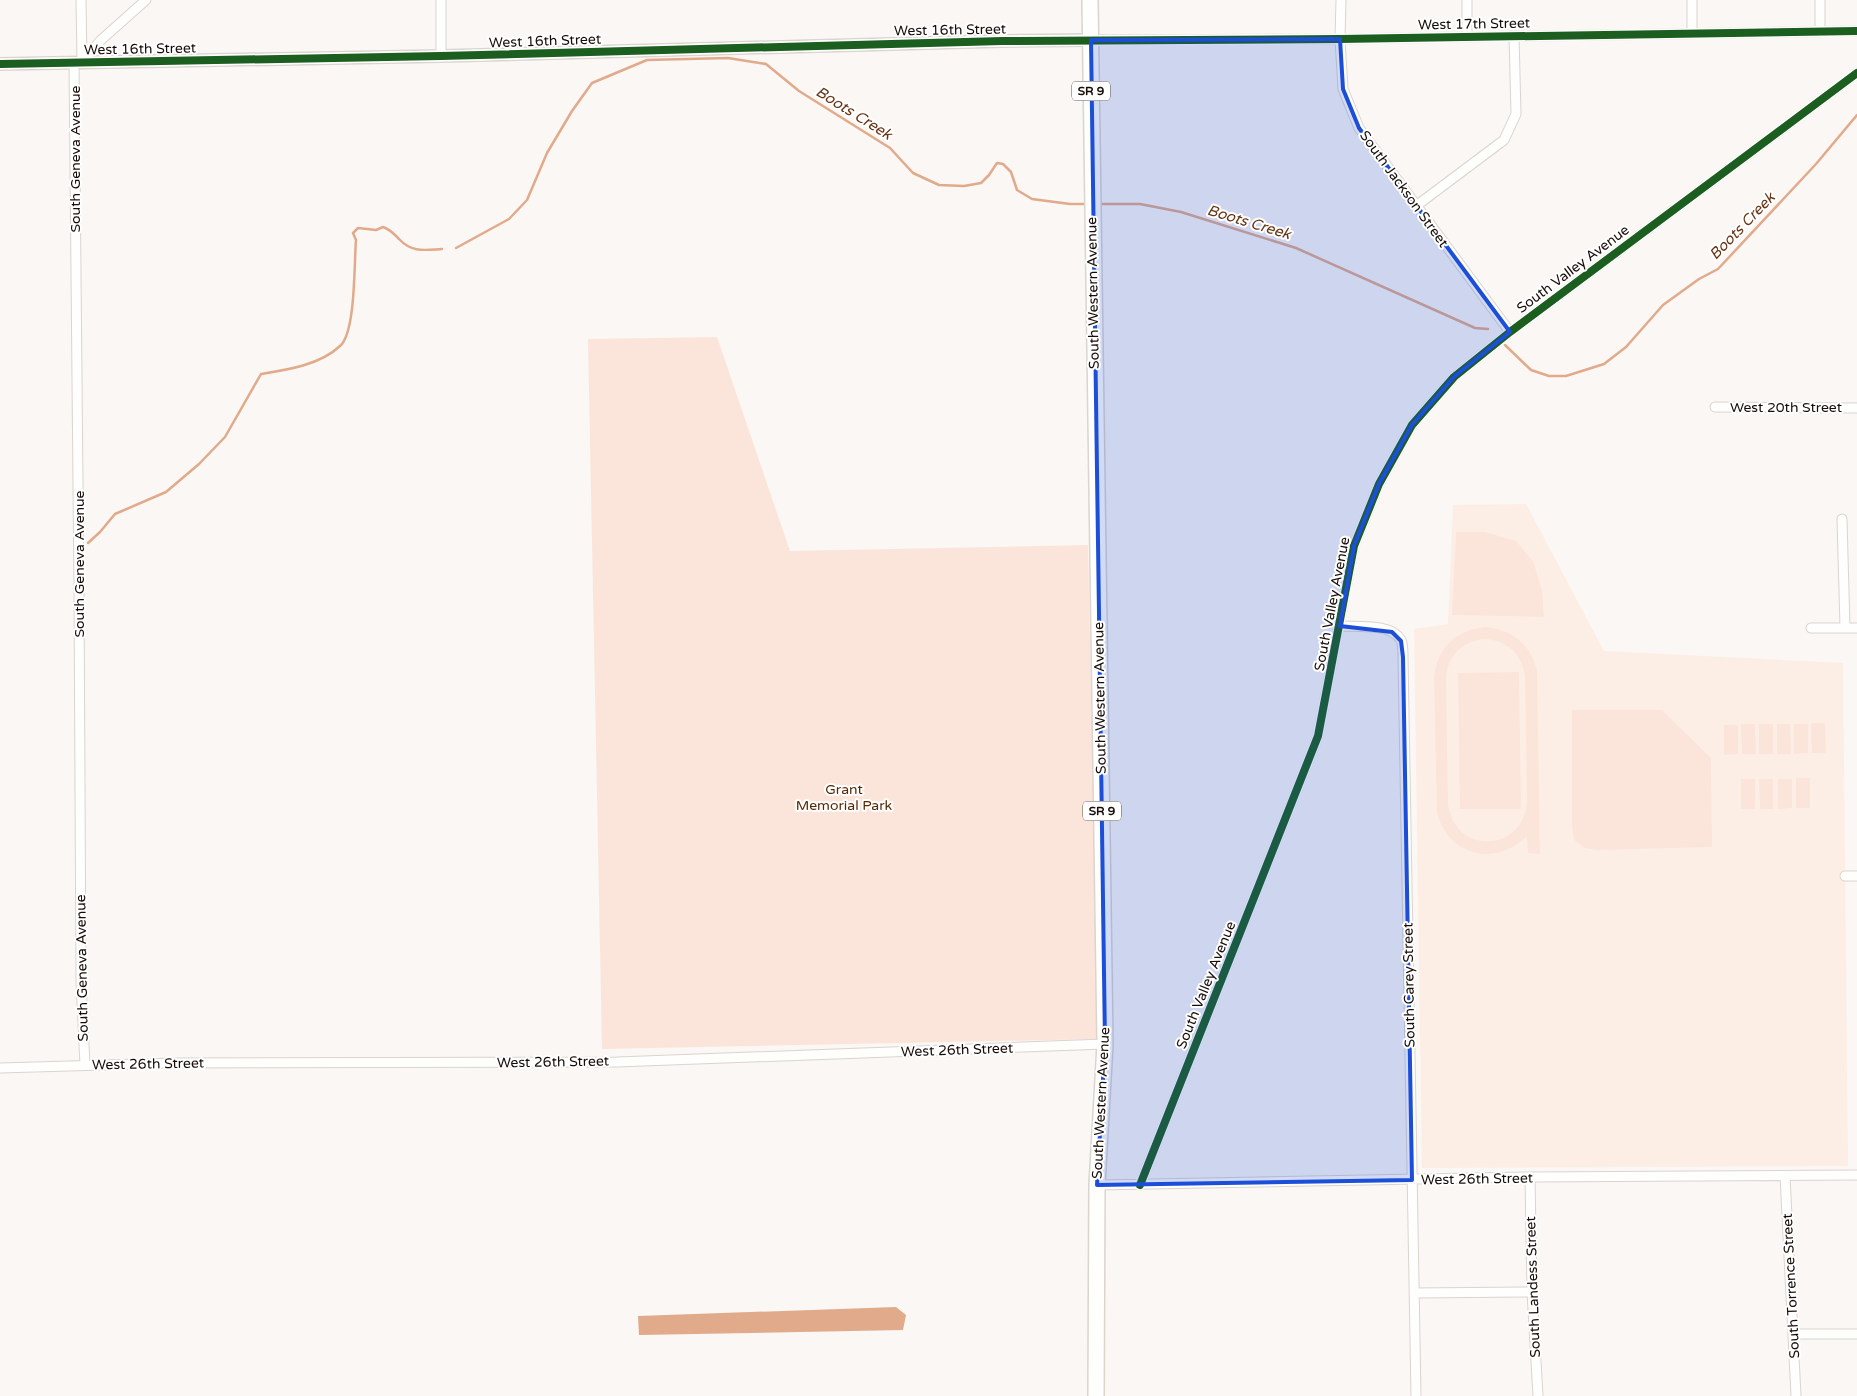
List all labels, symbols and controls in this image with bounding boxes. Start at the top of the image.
street label: West 17th Street [1418,15,1531,33]
street label: West 16th Street [894,21,1007,39]
street label: West 16th Street [489,31,602,51]
street label: West 16th Street [84,40,197,58]
water label: Boots Creek [813,82,897,144]
road number: SR 9 [1072,82,1110,100]
street label: South Geneva Avenue [67,85,84,233]
street label: South Jackson Street [1356,127,1452,251]
water label: Boots Creek [1706,187,1780,263]
water label: Boots Creek [1205,201,1295,244]
street label: South Western Avenue [1083,217,1103,369]
street label: South Valley Avenue [1514,221,1633,317]
street label: West 20th Street [1730,399,1843,416]
street label: South Geneva Avenue [71,490,88,638]
street label: South Valley Avenue [1311,536,1353,672]
street label: South Western Avenue [1090,622,1110,774]
park label: Grant Memorial Park [796,781,893,814]
road number: SR 9 [1083,801,1121,820]
street label: South Geneva Avenue [72,894,92,1042]
street label: South Valley Avenue [1173,919,1239,1051]
street label: South Carey Street [1399,922,1419,1048]
street label: South Western Avenue [1089,1027,1113,1179]
street label: West 26th Street [901,1040,1014,1060]
street label: West 26th Street [497,1053,610,1071]
street label: West 26th Street [92,1055,205,1073]
street label: West 26th Street [1421,1170,1534,1188]
street label: South Torrence Street [1779,1212,1803,1359]
street label: South Landess Street [1522,1215,1544,1358]

